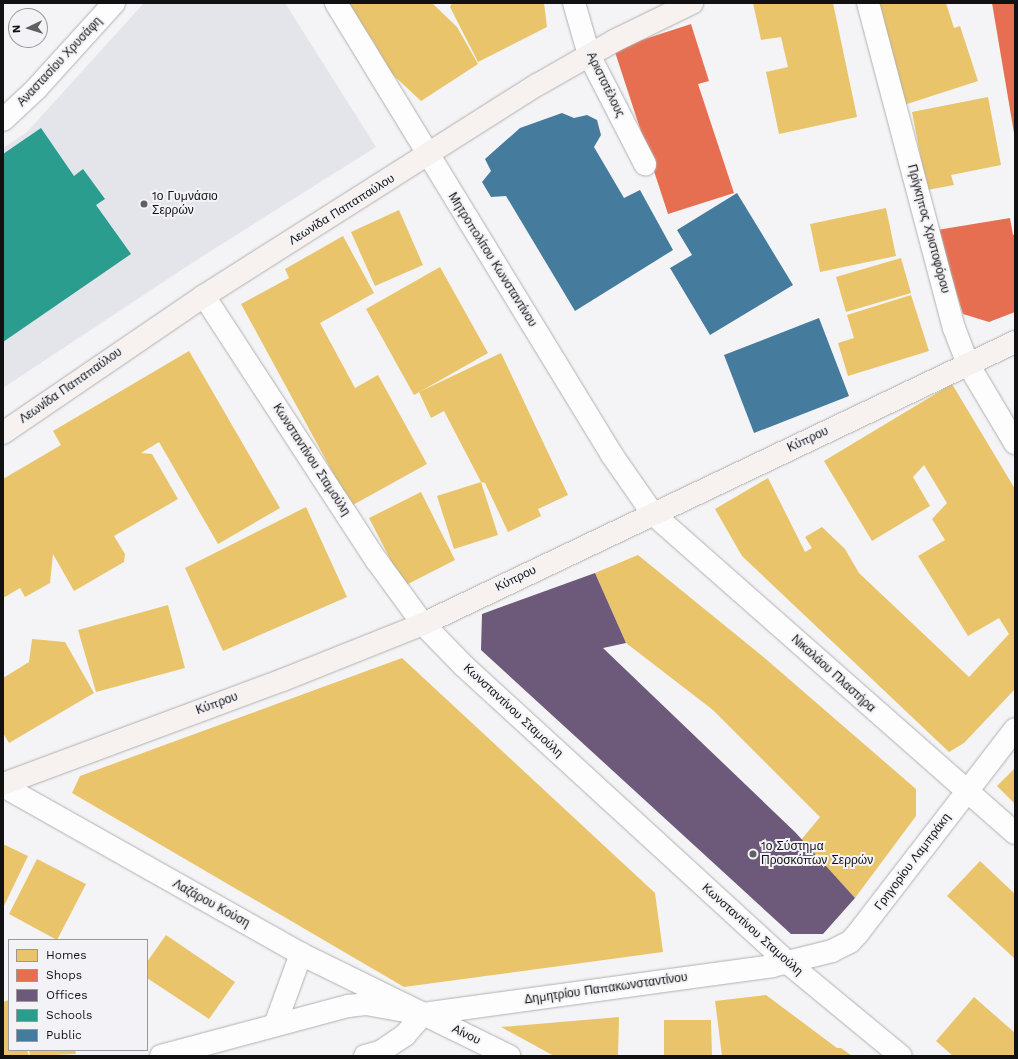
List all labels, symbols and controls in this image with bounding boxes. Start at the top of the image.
north arrow [8,8,48,48]
street label: Αναστασίου Χρυσάφη [15,14,105,110]
text: N [10,24,23,33]
street label: Αριστοτέλους [583,50,627,120]
street label: Πρίγκηπος Χριστοφόρου [904,163,952,295]
street label: Λεωνίδα Παπαπαύλου [287,172,397,248]
place label: 1ο Γυμνάσιο Σερρών [152,190,218,218]
street label: Μητροπολίτου Κωνσταντίνου [445,190,539,330]
marker: 1ο Γυμνάσιο Σερρών [139,199,149,209]
street label: Λεωνίδα Παπαπαύλου [17,345,125,427]
street label: Κωνσταντίνου Σταμούλη [269,401,353,519]
street label: Κύπρου [785,424,831,456]
street label: Κύπρου [493,563,539,595]
street label: Νικαλάου Πλαστήρα [788,632,878,716]
street label: Κωνσταντίνου Σταμούλη [460,661,566,761]
street label: Κύπρου [194,690,240,718]
street label: Γρηγορίου Λαμπράκη [872,811,954,913]
place label: 1ο Σύστημα Προσκόπων Σερρών [761,840,873,868]
marker: 1ο Σύστημα Προσκόπων Σερρών [748,849,758,859]
street label: Λαζάρου Κούση [170,877,252,931]
street label: Κωνσταντίνου Σταμούλη [699,881,805,979]
legend [8,939,148,1051]
text: Homes [46,948,87,962]
text: Shops [46,968,82,982]
street label: Δημητρίου Παπακωνσταντίνου [524,970,688,1008]
text: Offices [46,988,88,1002]
text: Schools [46,1008,92,1022]
street label: Αίνου [449,1022,483,1048]
text: Public [46,1028,82,1042]

